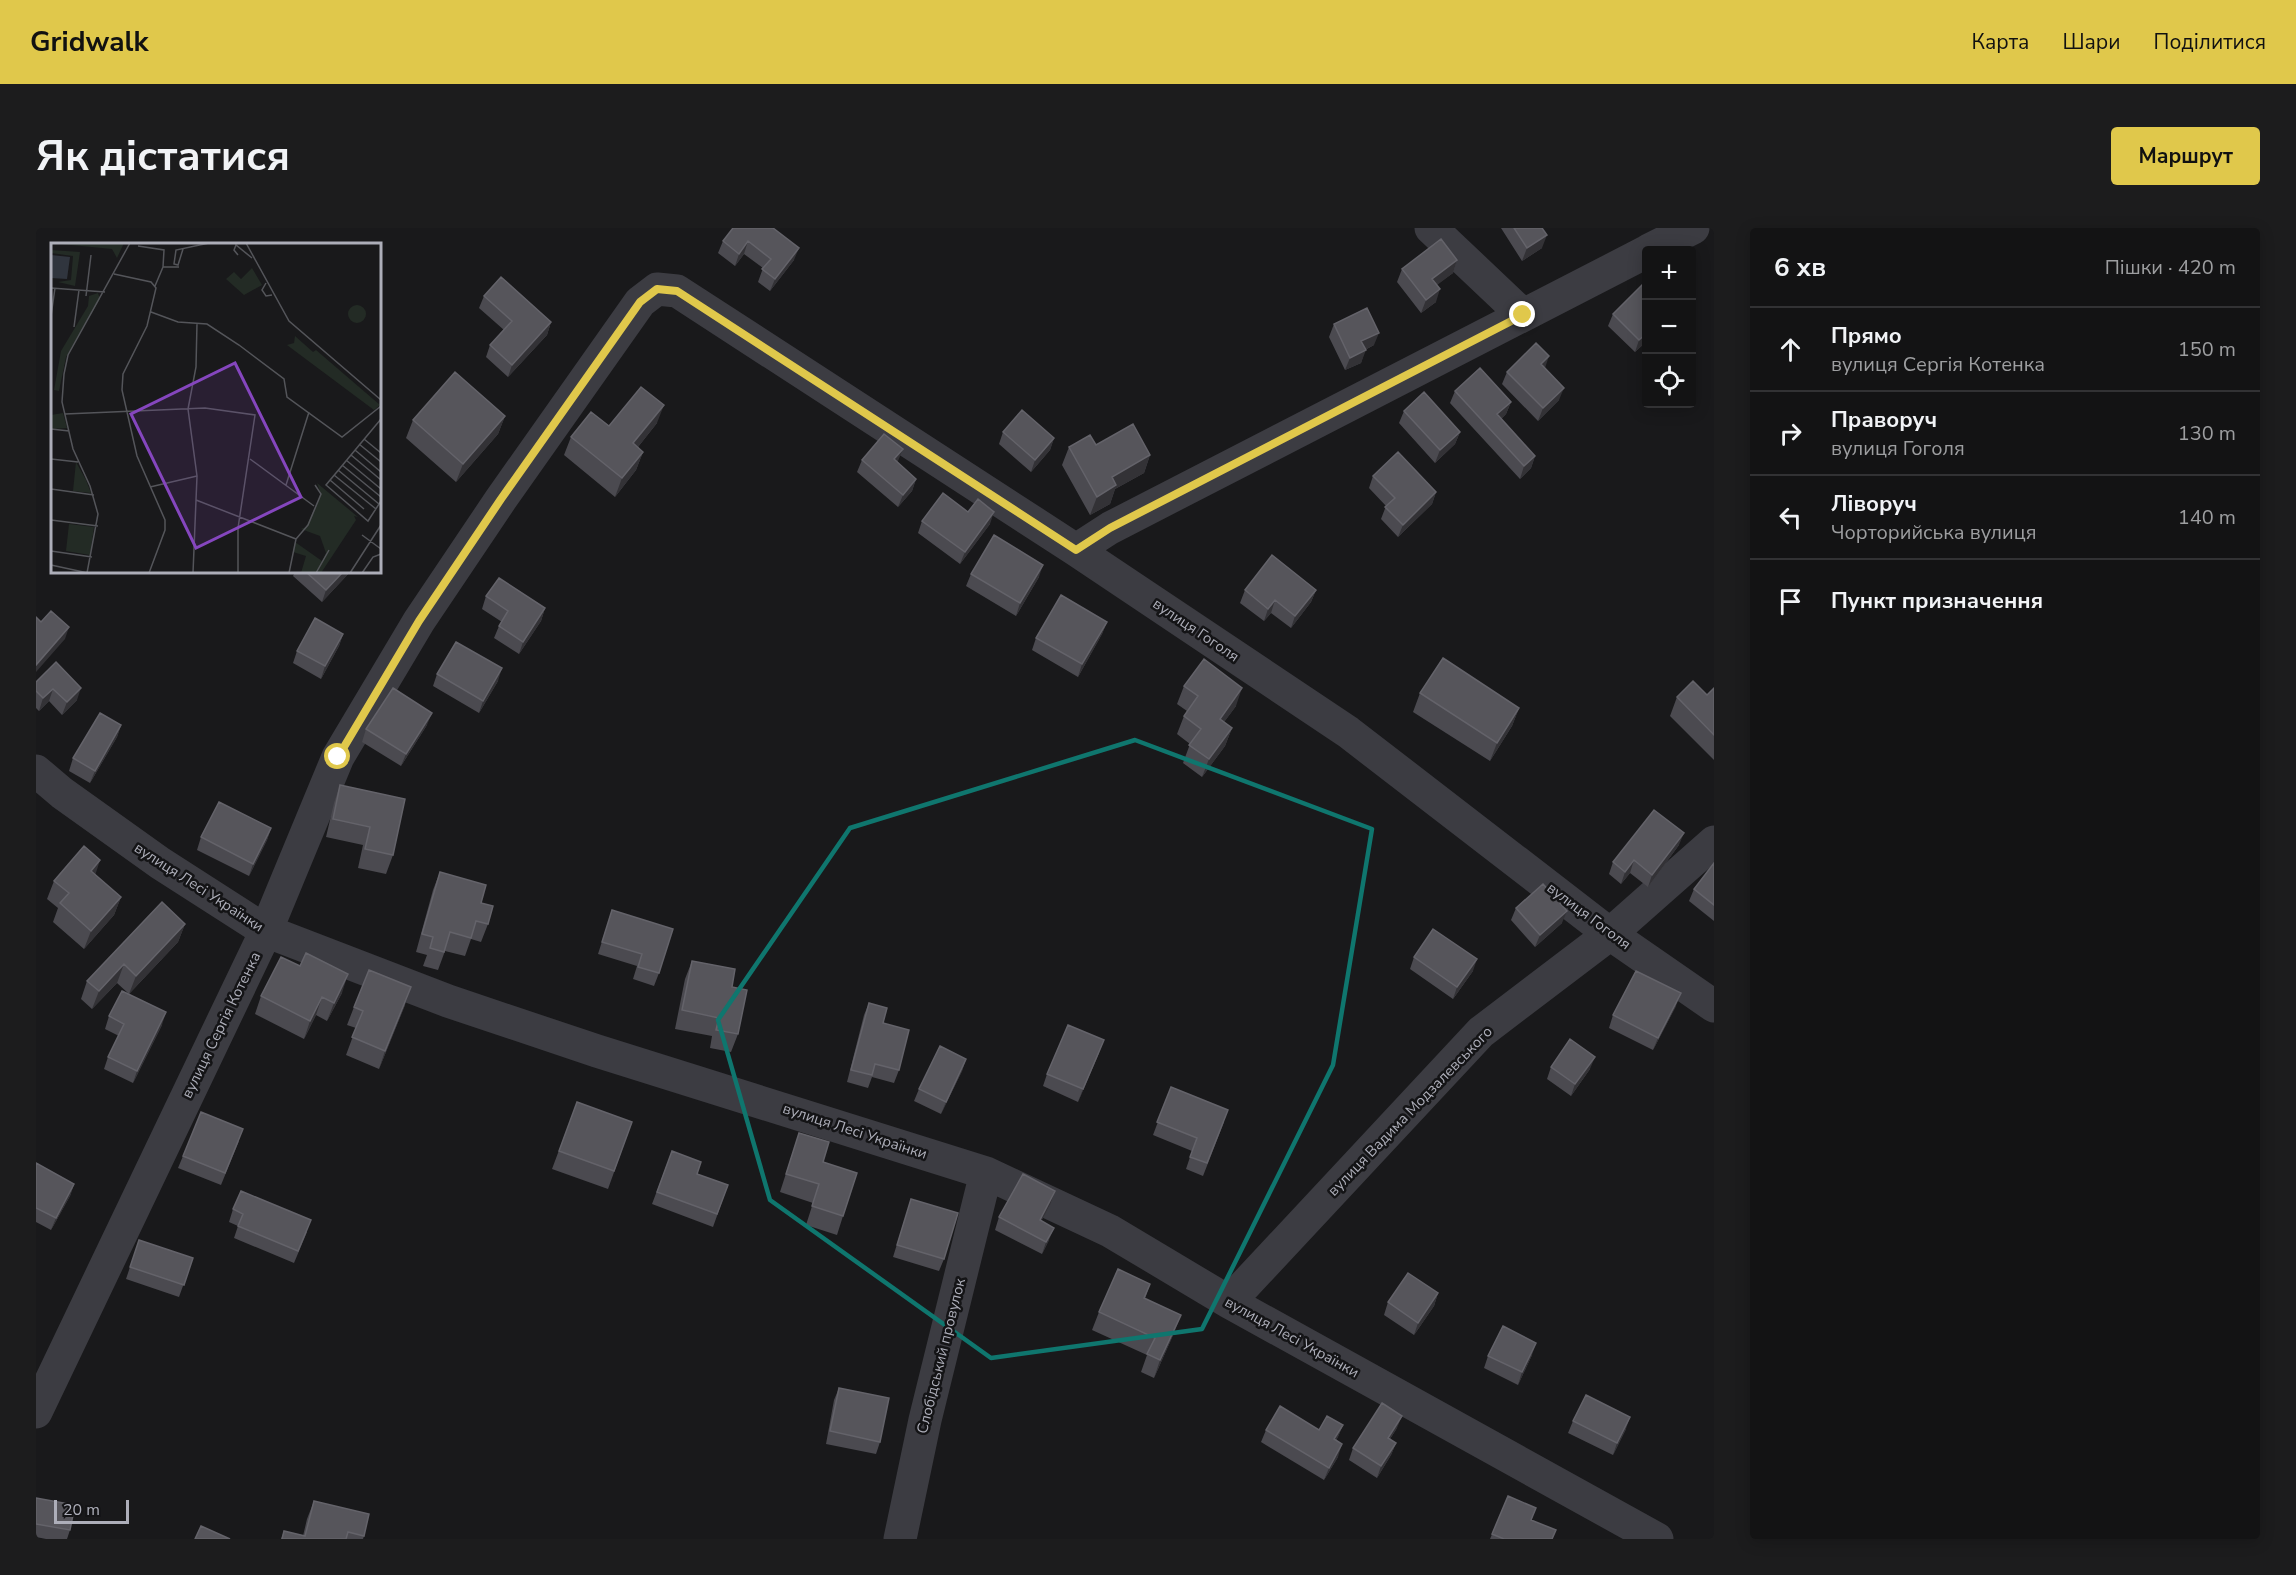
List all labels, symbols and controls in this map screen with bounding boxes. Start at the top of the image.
text: Gridwalk [30,23,148,61]
text: Карта [1972,28,2029,56]
text: Шари [2062,28,2121,56]
text: Поділитися [2154,28,2266,56]
button: Маршрут [2111,127,2260,185]
text: Як дістатися [36,128,290,185]
inset map [51,243,381,573]
map controls [1642,246,1696,408]
button: + [1642,246,1696,300]
text: 6 хв [1774,250,1826,285]
text: Пішки · 420 m [2105,254,2236,281]
button: − [1642,300,1696,354]
route end [1509,301,1535,327]
text: Прямо [1831,321,1902,351]
icon: ahead [1774,333,1807,366]
text: 150 m [2178,336,2236,363]
text: вулиця Сергія Котенка [1831,351,2045,378]
button: locate [1642,354,1696,408]
text: Праворуч [1831,405,1937,435]
icon: right [1774,417,1807,450]
text: 130 m [2178,420,2236,447]
text: вулиця Гоголя [1831,435,1965,462]
text: Ліворуч [1831,489,1917,519]
icon: left [1774,501,1807,534]
text: 140 m [2178,504,2236,531]
text: Чорторийська вулиця [1831,519,2036,546]
icon: arrive [1774,585,1807,618]
text: Пункт призначення [1831,586,2043,616]
street label: вулиця Гоголя [1149,594,1243,666]
route start [324,743,350,769]
street label: вулиця Лесі Українки [130,838,268,936]
street label: вулиця Гоголя [1543,878,1635,954]
street label: вулиця Сергія Котенка [177,948,265,1102]
street label: вулиця Вадима Модзалевського [1323,1022,1497,1200]
street label: вулиця Лесі Українки [780,1098,930,1164]
street label: Слобідський провулок [912,1276,970,1436]
street label: вулиця Лесі Українки [1221,1292,1363,1382]
scale bar [54,1497,129,1524]
text: 20 m [63,1499,100,1521]

